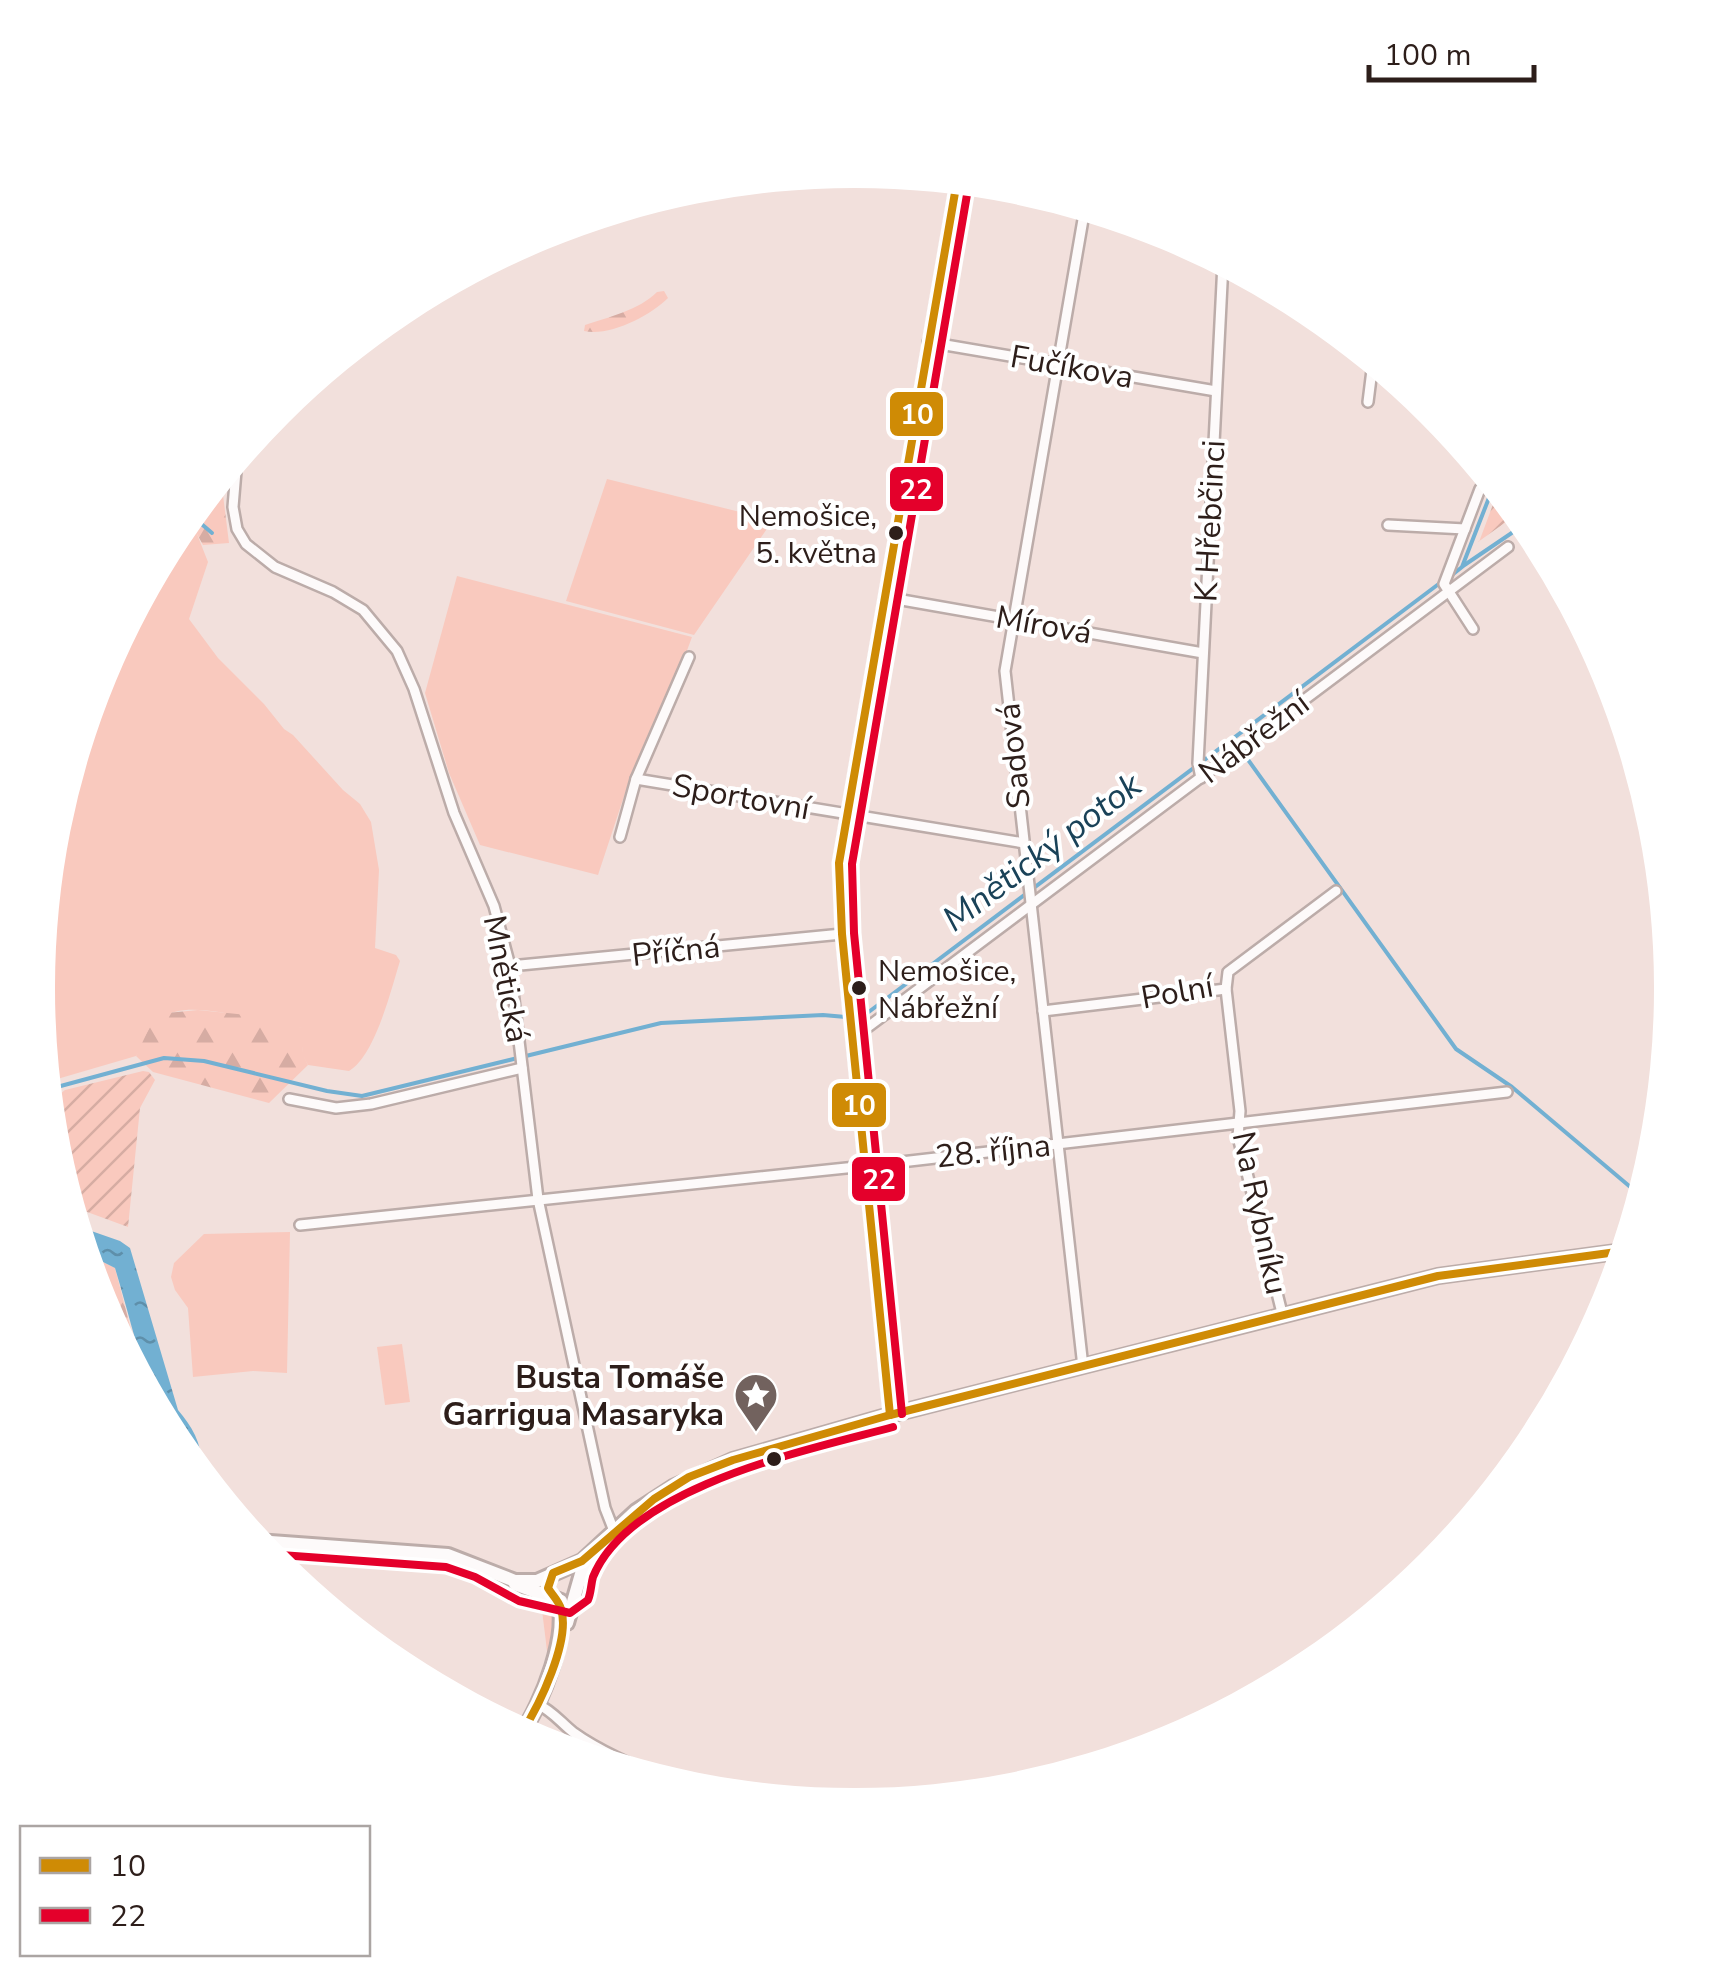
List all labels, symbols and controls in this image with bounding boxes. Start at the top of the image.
scale bar [1369,20,1534,82]
text: 100 m [1384,35,1471,76]
street label: Fučíkova [1007,335,1137,399]
line badge: 10 [888,390,945,438]
text: 10 [900,396,934,434]
street label: K Hřebčinci [1184,439,1236,603]
line badge: 22 [888,465,945,513]
text: 22 [899,471,933,509]
place label: Nemošice, 5. května [739,496,877,574]
marker: Nemošice, 5. května [886,523,906,543]
street label: Mírová [993,595,1095,655]
street label: Nábřežní [1190,681,1319,794]
street label: Sadová [987,701,1041,811]
water label: Mnětický potok [933,761,1152,942]
street label: Sportovní [669,764,815,831]
street label: Mnětická [473,912,539,1046]
street label: Příčná [630,925,722,977]
place label: Nemošice, Nábřežní [878,951,1016,1029]
street label: Polní [1138,964,1218,1019]
marker: Nemošice, Nábřežní [849,978,869,998]
line badge: 10 [830,1081,888,1129]
text: 10 [842,1087,876,1125]
street label: 28. října [933,1124,1053,1178]
street label: Na Rybníku [1222,1128,1298,1298]
line badge: 22 [850,1155,907,1203]
text: 22 [862,1161,896,1199]
place label: Busta Tomáše Garrigua Masaryka [442,1356,724,1436]
place icon: Busta Tomáše Garrigua Masaryka [733,1372,779,1433]
unlabelled marker [764,1449,784,1469]
legend [20,1826,370,1956]
text: 10 [110,1846,146,1887]
text: 22 [110,1896,146,1937]

